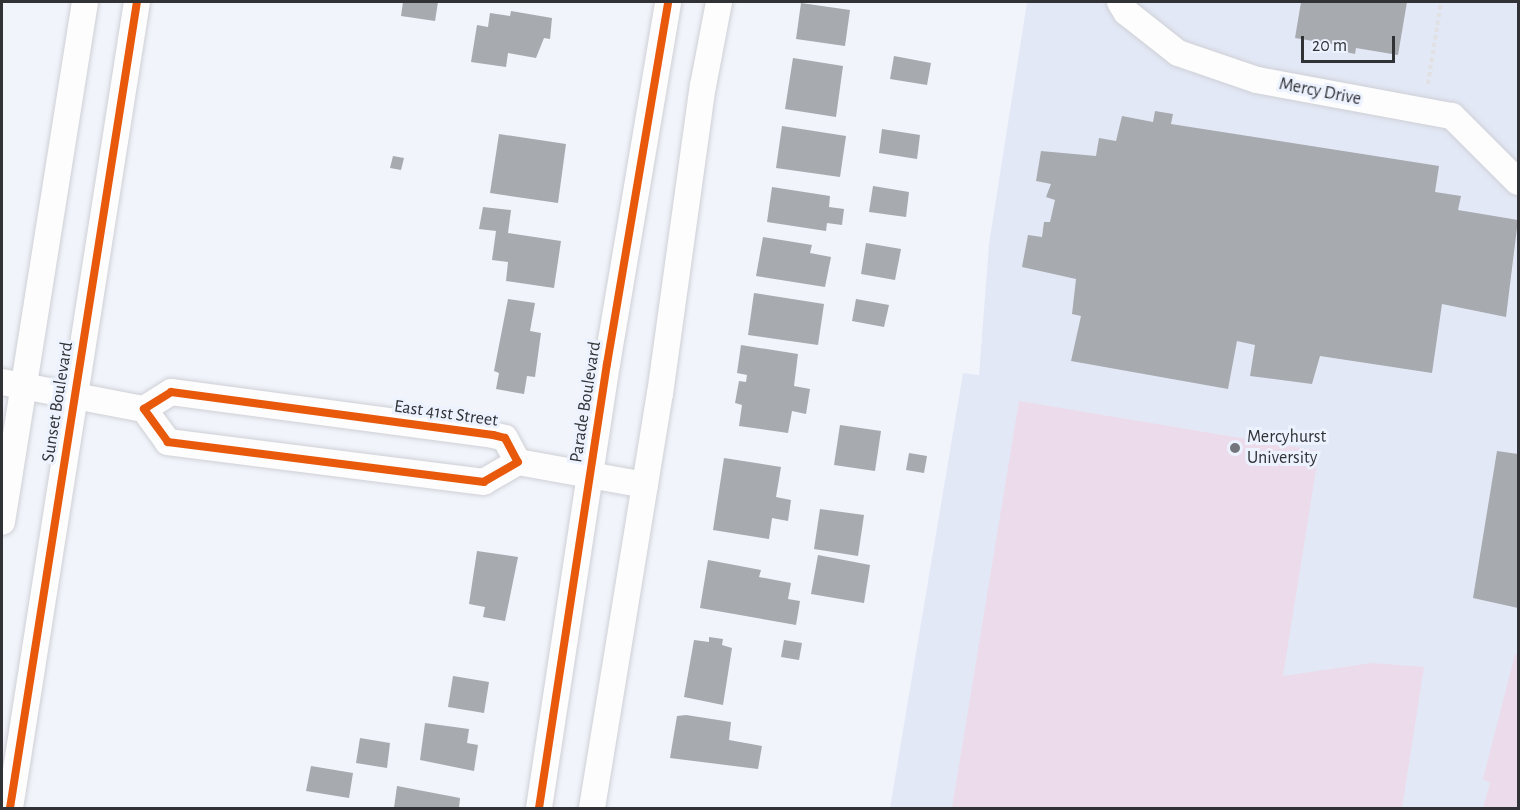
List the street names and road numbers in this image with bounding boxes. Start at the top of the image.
street label: Mercy Drive [1277,73,1363,111]
street label: Sunset Boulevard [38,340,78,464]
street label: Parade Boulevard [566,340,606,464]
street label: East 41st Street [393,396,499,432]

